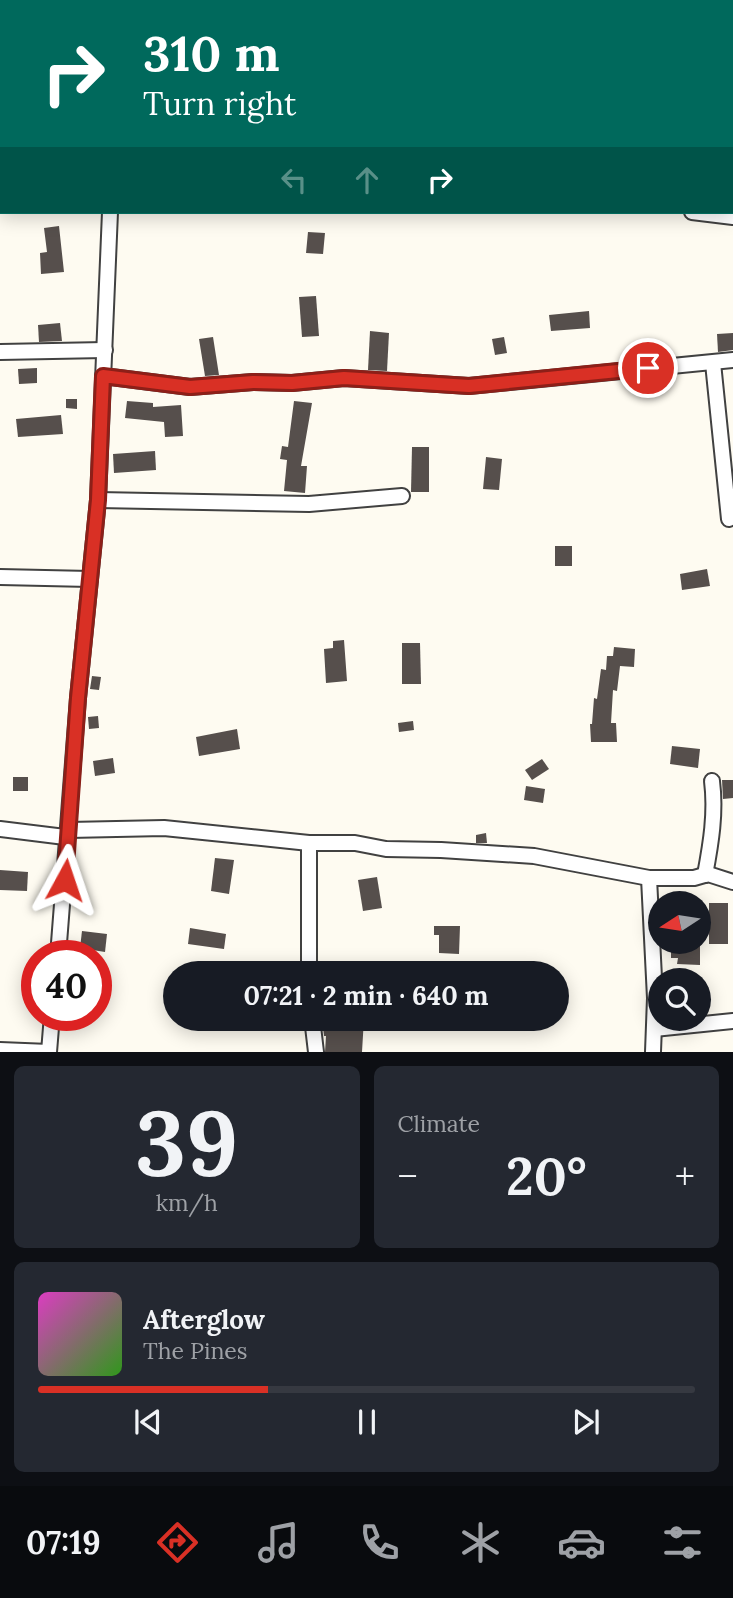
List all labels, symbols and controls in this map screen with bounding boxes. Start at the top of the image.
text: 310 m [143,22,279,84]
icon: right [28,28,119,119]
text: Turn right [143,83,296,124]
icon: left [275,161,313,199]
icon: ahead [348,161,386,199]
icon: right [421,161,459,199]
pin [618,338,678,398]
icon: arrive [629,349,667,387]
position arrow [28,843,102,917]
north arrow [648,891,710,954]
map controls [648,891,711,1031]
speed limit sign: 40 [21,940,112,1031]
button: search [648,968,711,1031]
text: 07:21 · 2 min · 640 m [244,979,488,1012]
text: 39 [135,1084,238,1201]
text: Climate [398,1109,480,1138]
text: 20° [506,1143,587,1209]
text: − [398,1152,418,1200]
text: + [675,1152,695,1200]
text: km/h [156,1188,218,1217]
text: Afterglow [143,1303,265,1336]
text: The Pines [143,1336,248,1365]
icon: previous [129,1403,167,1441]
icon: pause [348,1403,386,1441]
icon: next [567,1403,605,1441]
icon: directions [153,1518,202,1567]
icon: music [254,1518,303,1567]
icon: phone [355,1518,404,1567]
icon: climate [456,1518,505,1567]
icon: car [557,1518,606,1567]
icon: filters [658,1518,707,1567]
text: 07:19 [26,1522,101,1563]

